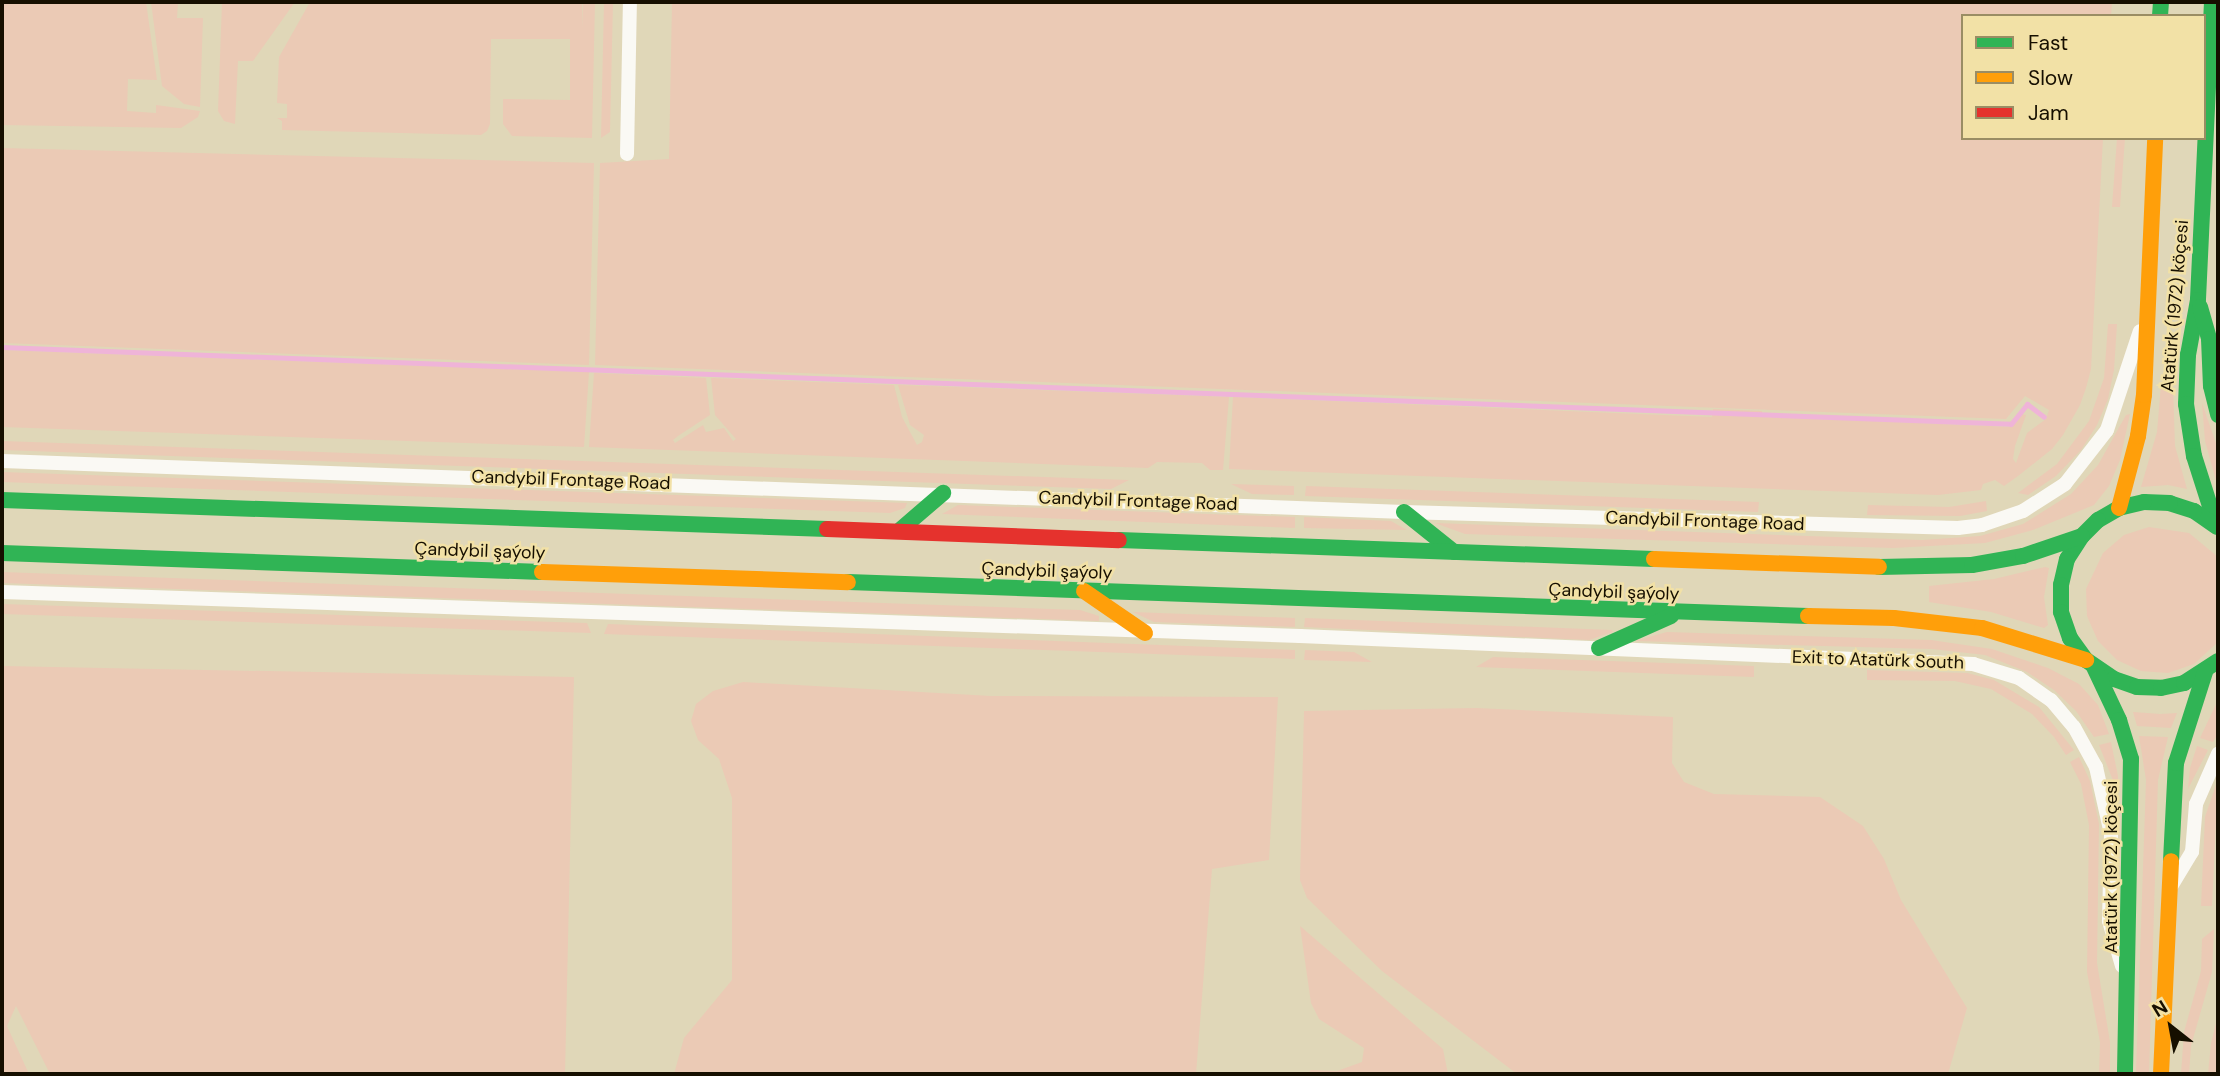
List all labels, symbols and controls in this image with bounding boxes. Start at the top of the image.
legend [1961,14,2206,140]
text: Fast [2028,29,2068,57]
text: Slow [2028,64,2073,92]
text: Jam [2028,99,2069,127]
street label: Atatürk (1972) köçesi [2157,219,2193,393]
street label: Candybil Frontage Road [471,466,671,494]
street label: Candybil Frontage Road [1038,487,1238,515]
street label: Candybil Frontage Road [1605,507,1805,535]
street label: Çandybil şaýoly [414,538,546,564]
street label: Çandybil şaýoly [981,558,1113,584]
street label: Çandybil şaýoly [1548,579,1680,605]
street label: Exit to Atatürk South [1792,646,1964,674]
street label: Atatürk (1972) köçesi [2100,781,2122,953]
north arrow [2136,992,2206,1062]
text: N [2148,994,2172,1023]

